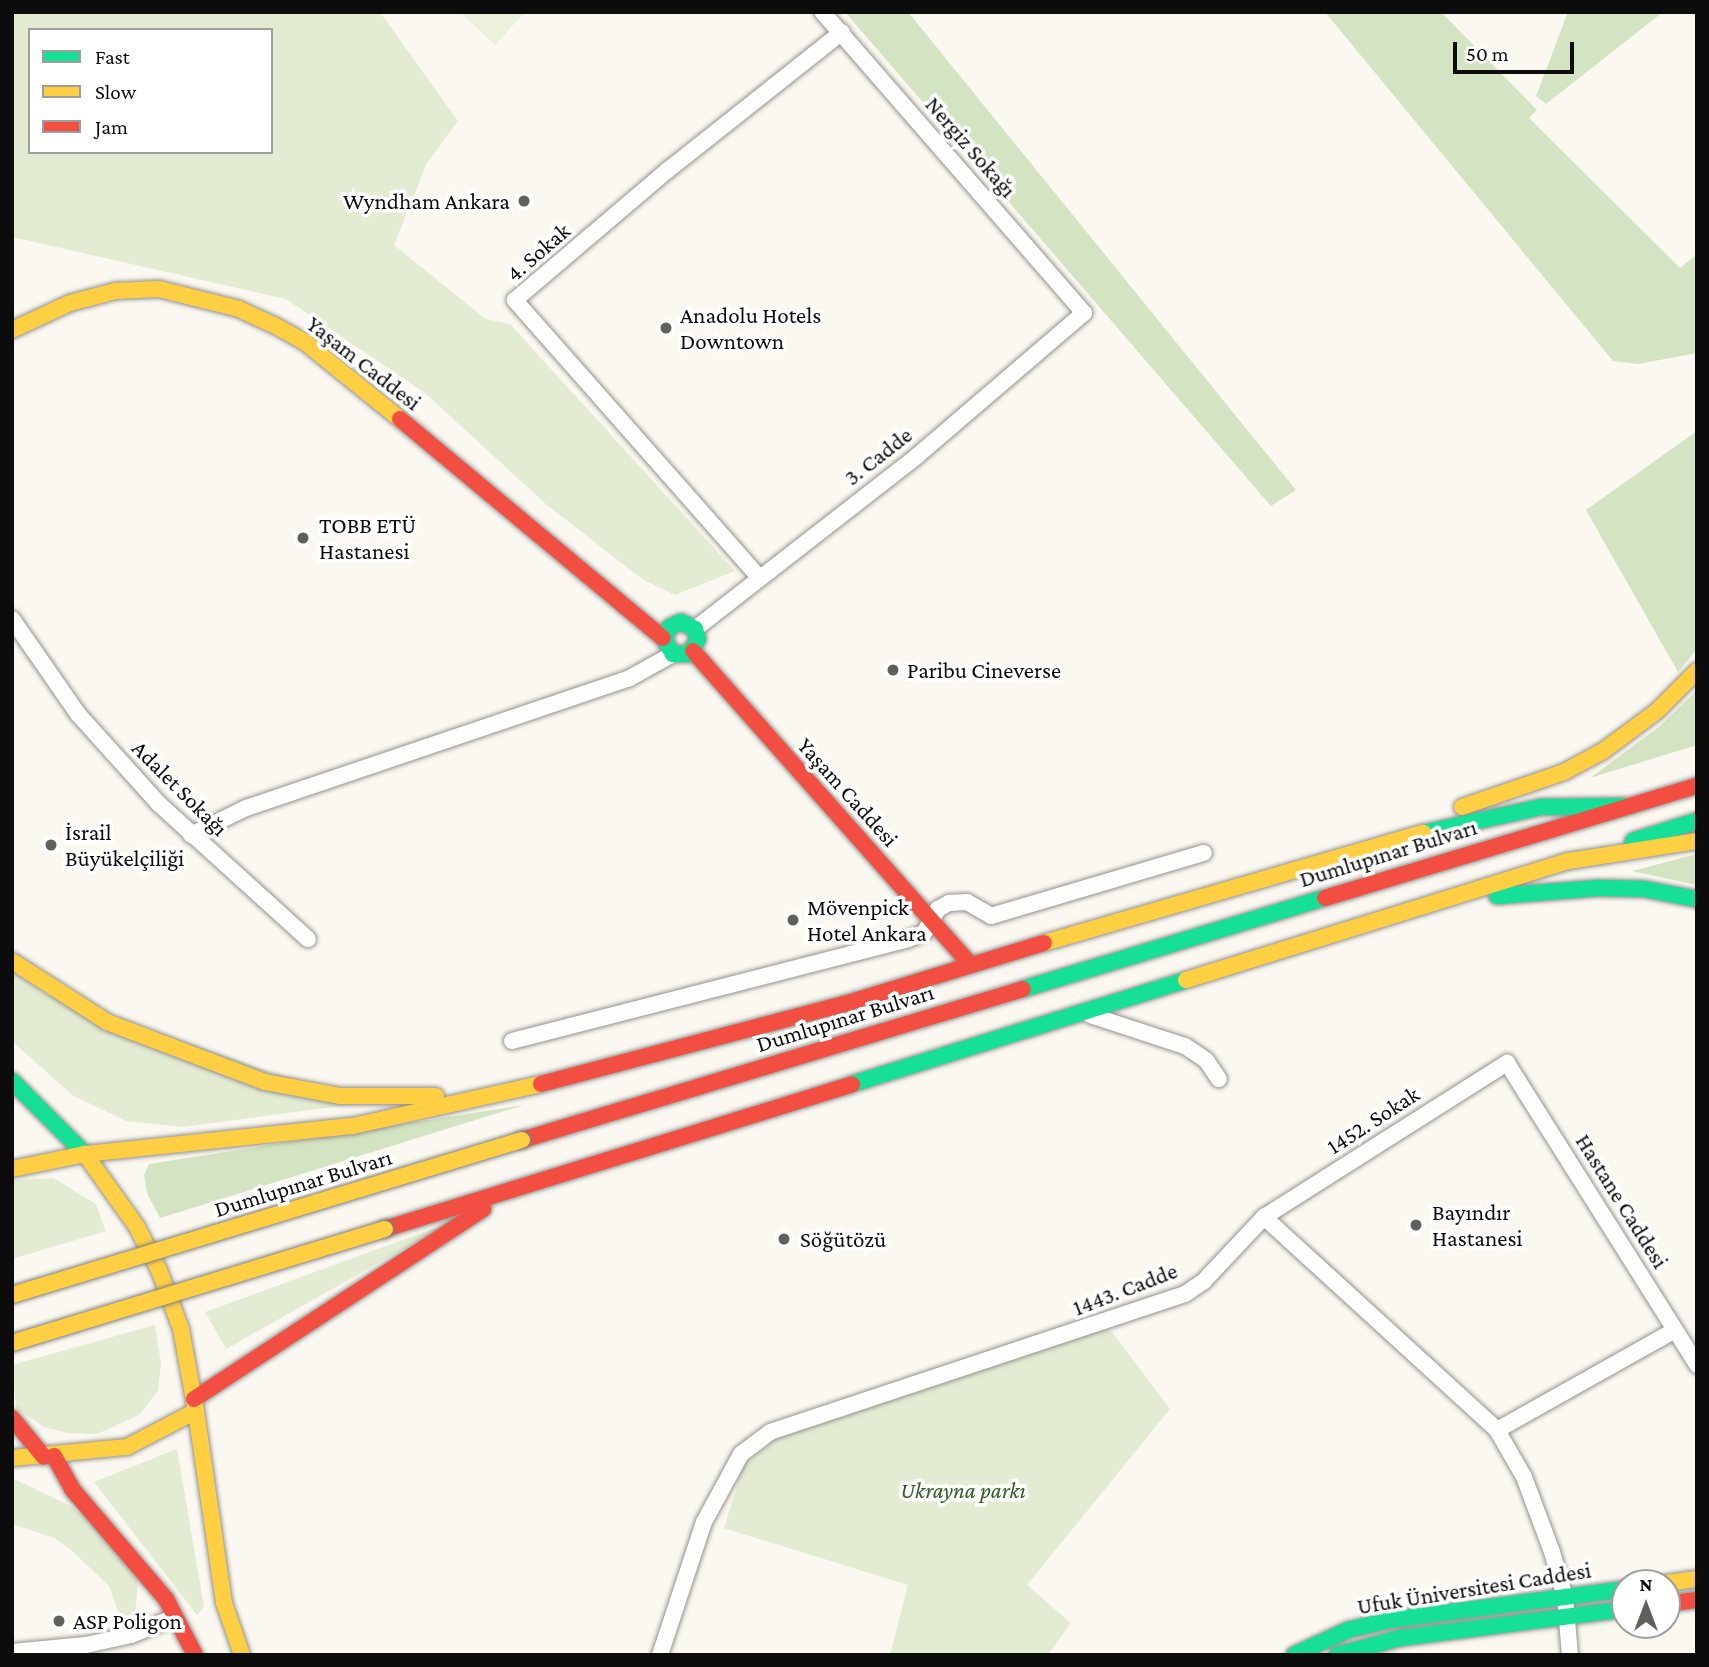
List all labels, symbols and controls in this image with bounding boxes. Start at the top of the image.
legend [28,28,273,154]
scale bar [1457,28,1578,72]
text: 50 m [1466,42,1509,66]
text: Fast [95,45,130,69]
text: Slow [95,80,136,104]
street label: Nergiz Sokağı [920,91,1022,203]
text: Jam [95,115,128,139]
place label: Wyndham Ankara [343,187,510,215]
marker: Wyndham Ankara [516,193,532,209]
street label: 4. Sokak [500,217,576,287]
place label: Anadolu Hotels Downtown [680,301,821,355]
street label: Yaşam Caddesi [301,310,427,416]
marker: Anadolu Hotels Downtown [658,320,674,336]
street label: 3. Cadde [839,421,917,491]
place label: TOBB ETÜ Hastanesi [319,511,416,565]
marker: TOBB ETÜ Hastanesi [293,528,313,548]
place label: Paribu Cineverse [907,656,1061,684]
marker: Paribu Cineverse [885,662,901,678]
street label: Yaşam Caddesi [792,732,904,852]
street label: Adalet Sokağı [126,734,234,842]
street label: Dumlupınar Bulvarı [1296,813,1480,893]
place label: İsrail Büyükelçiliği [65,818,184,872]
marker: İsrail Büyükelçiliği [43,837,59,853]
place label: Mövenpick Hotel Ankara [807,893,927,947]
marker: Mövenpick Hotel Ankara [785,912,801,928]
street label: Dumlupınar Bulvarı [753,978,937,1058]
street label: 1452. Sokak [1322,1080,1424,1160]
street label: Hastane Caddesi [1570,1129,1674,1273]
street label: Dumlupınar Bulvarı [211,1143,395,1223]
place label: Bayındır Hastanesi [1432,1198,1522,1252]
marker: Bayındır Hastanesi [1406,1215,1426,1235]
place label: Söğütözü [800,1225,886,1253]
marker: Söğütözü [774,1229,794,1249]
street label: 1443. Cadde [1069,1256,1181,1322]
park label: Ukrayna parkı [900,1476,1026,1504]
street label: Ufuk Üniversitesi Caddesi [1355,1556,1593,1620]
north arrow [1611,1569,1681,1639]
text: N [1640,1574,1652,1595]
place label: ASP Poligon [73,1607,182,1635]
marker: ASP Poligon [51,1613,67,1629]

